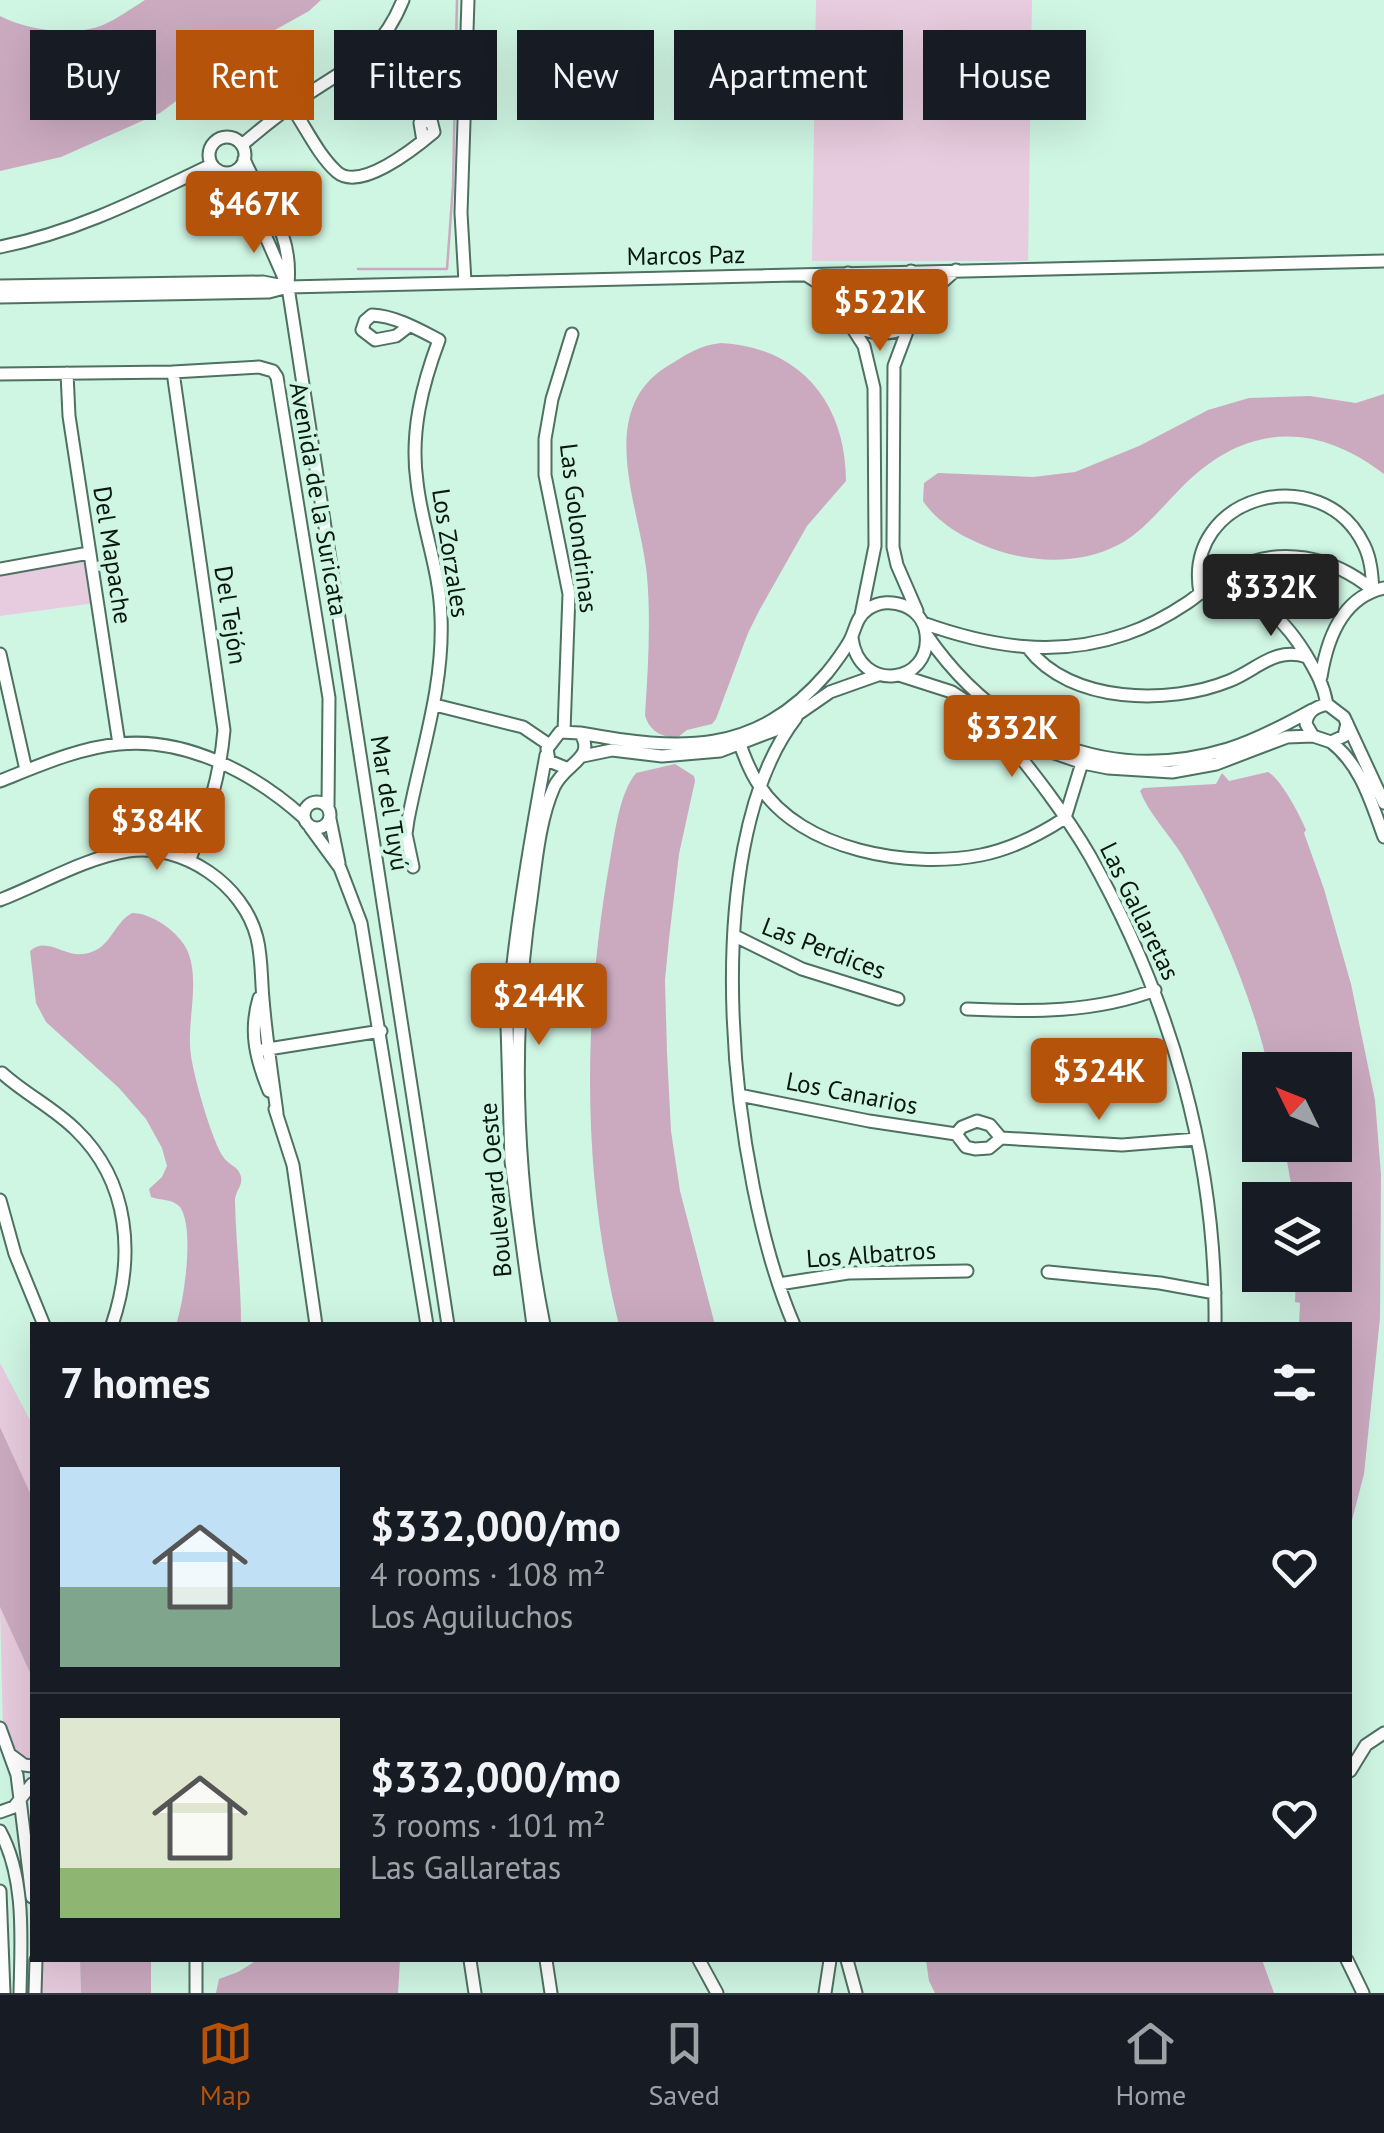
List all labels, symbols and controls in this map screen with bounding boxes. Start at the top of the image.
chip: Buy [30,30,156,120]
chip: Rent [176,30,314,120]
chip: Filters [334,30,497,120]
chip: New [517,30,654,120]
chip: Apartment [674,30,903,120]
chip: House [923,30,1086,120]
pin: $467K [184,171,324,256]
text: $467K [208,182,300,224]
street label: Marcos Paz [626,238,746,272]
pin: $522K [810,269,950,354]
text: $522K [834,280,926,322]
street label: Avenida de la Suricata [283,380,355,618]
street label: Las Golondrinas [553,442,605,614]
street label: Del Mapache [86,484,140,626]
street label: Los Zorzales [425,486,477,620]
pin: $332K [1201,554,1341,639]
street label: Del Tejón [207,563,255,667]
text: $332K [1225,565,1317,607]
pin: $332K [942,695,1082,780]
text: $332K [966,706,1058,748]
street label: Mar del Tuyú [364,733,416,873]
pin: $384K [87,788,227,873]
text: $384K [111,799,203,841]
street label: Las Gallaretas [1093,837,1187,985]
street label: Las Perdices [757,910,891,986]
pin: $244K [469,963,609,1048]
text: $244K [493,974,585,1016]
pin: $324K [1029,1038,1169,1123]
text: $324K [1053,1049,1145,1091]
north arrow [1242,1052,1352,1162]
map controls [1242,1052,1352,1292]
street label: Los Canarios [783,1065,921,1121]
street label: Boulevard Oeste [471,1101,519,1279]
button: layers [1242,1182,1352,1292]
street label: Los Albatros [805,1234,937,1274]
text: 7 homes [60,1355,211,1410]
icon: filters [1267,1355,1322,1410]
text: $332,000/mo [370,1498,621,1553]
icon: home [140,1507,260,1627]
icon: heart [1267,1540,1322,1595]
text: 4 rooms · 108 m² [370,1553,606,1595]
text: Los Aguiluchos [370,1595,573,1637]
text: $332,000/mo [370,1749,621,1804]
icon: home [140,1758,260,1878]
icon: heart [1267,1791,1322,1846]
text: 3 rooms · 101 m² [370,1804,606,1846]
text: Las Gallaretas [370,1846,561,1888]
tab: Map [198,2016,253,2113]
tab: Saved [648,2016,720,2113]
tab: Home [1115,2016,1186,2113]

